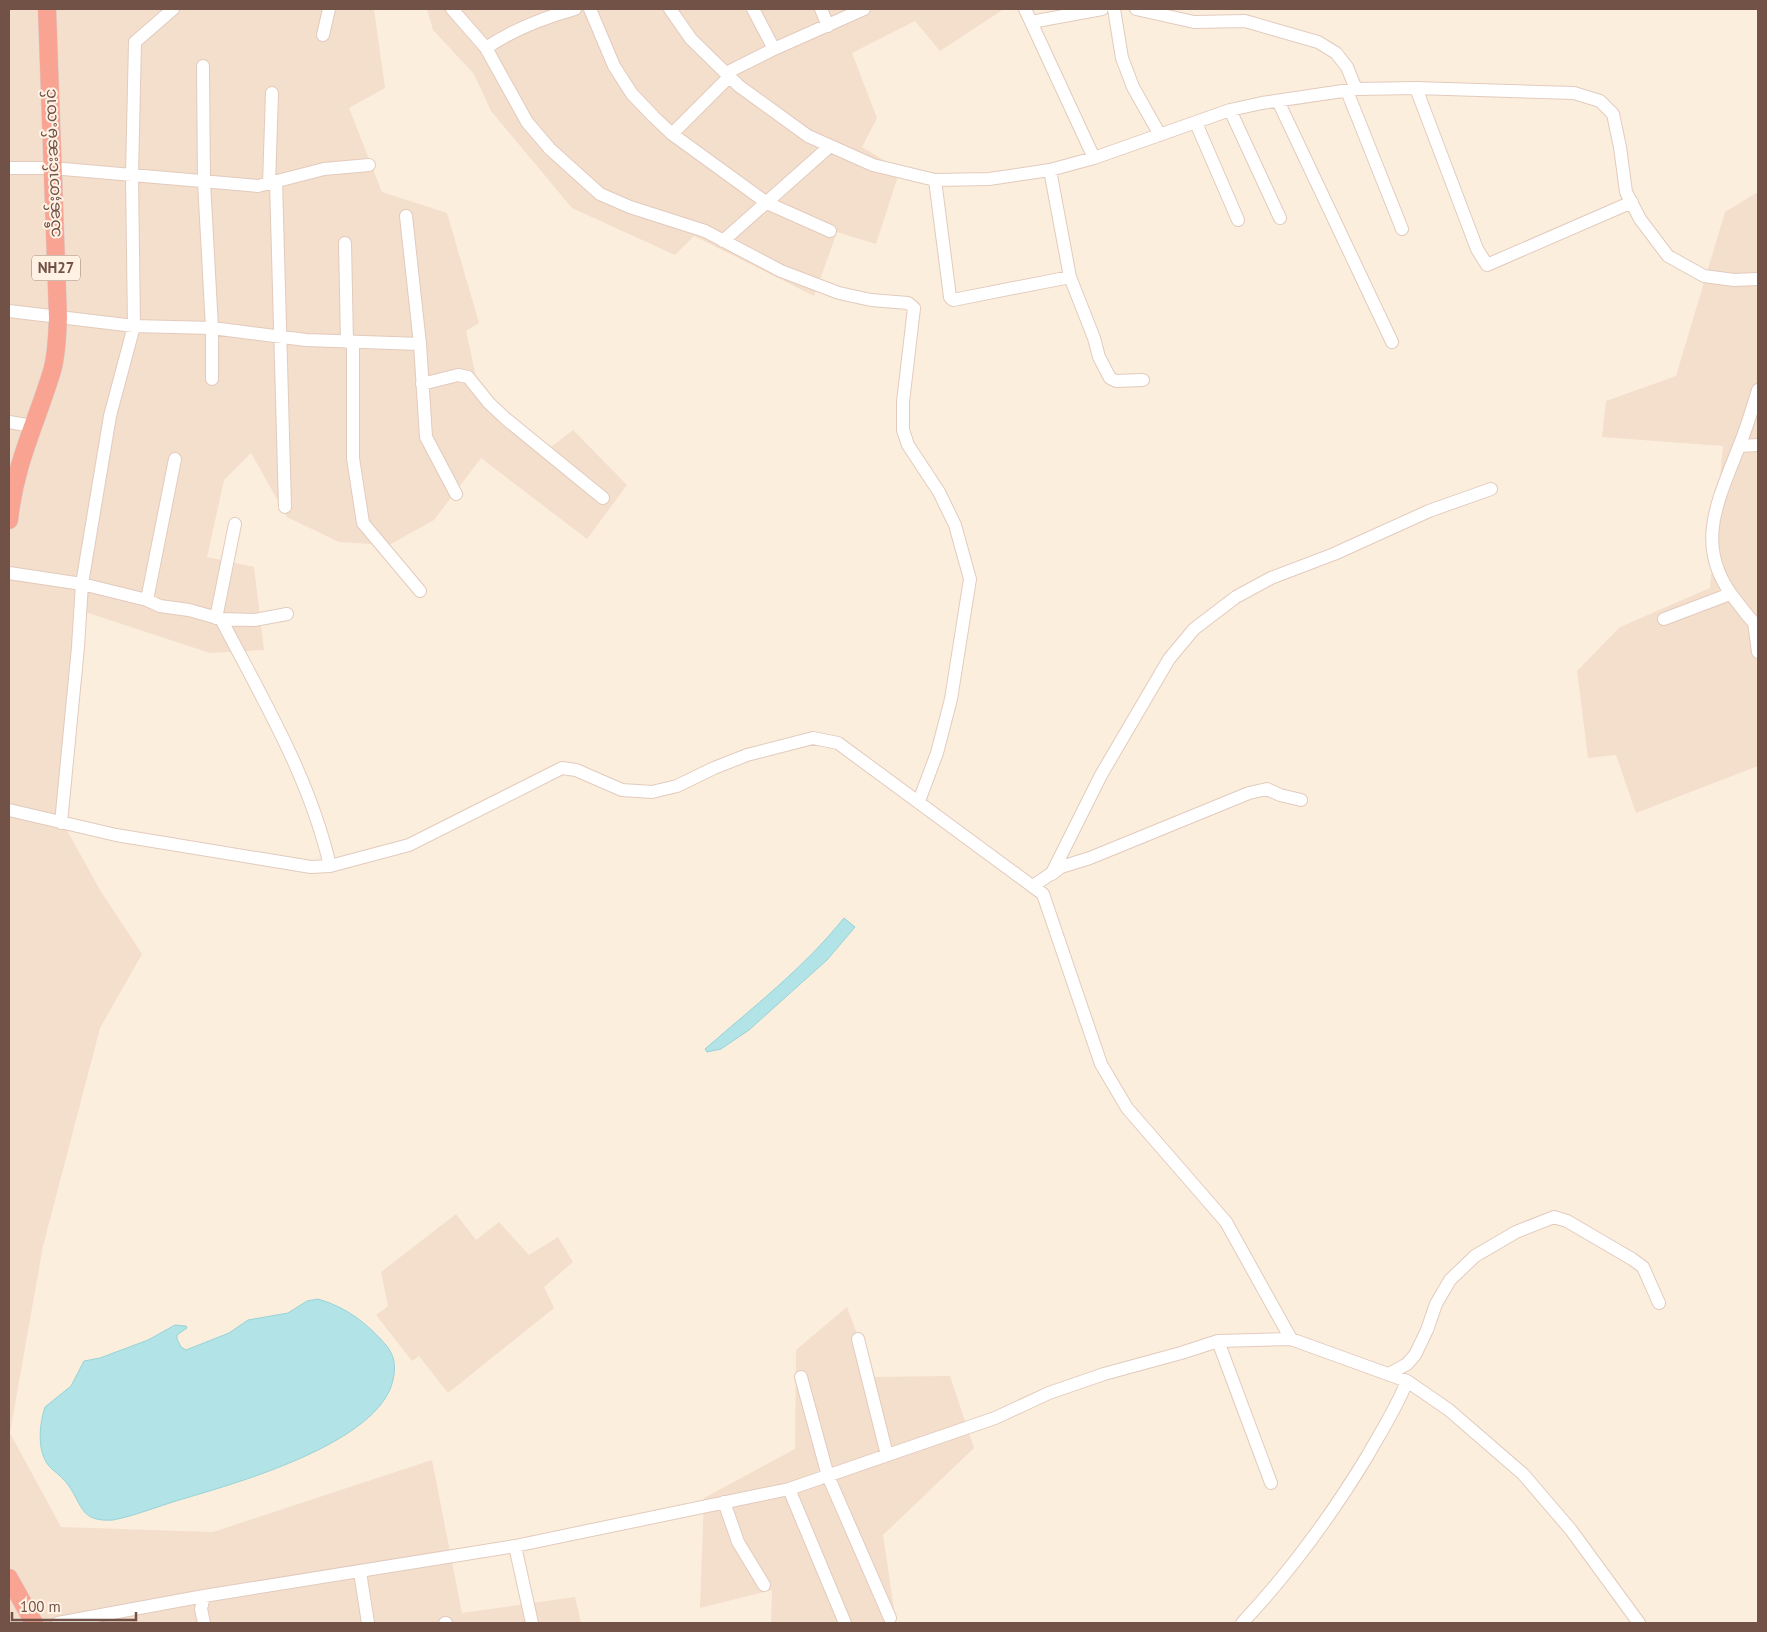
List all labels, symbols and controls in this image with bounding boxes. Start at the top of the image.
street label: သဵၼ်ႈတၢင်းၼမ်ႉၸၢင် [38,88,65,238]
road number: NH27 [32,256,80,280]
scale bar [12,1590,136,1622]
text: 100 m [20,1597,61,1616]

